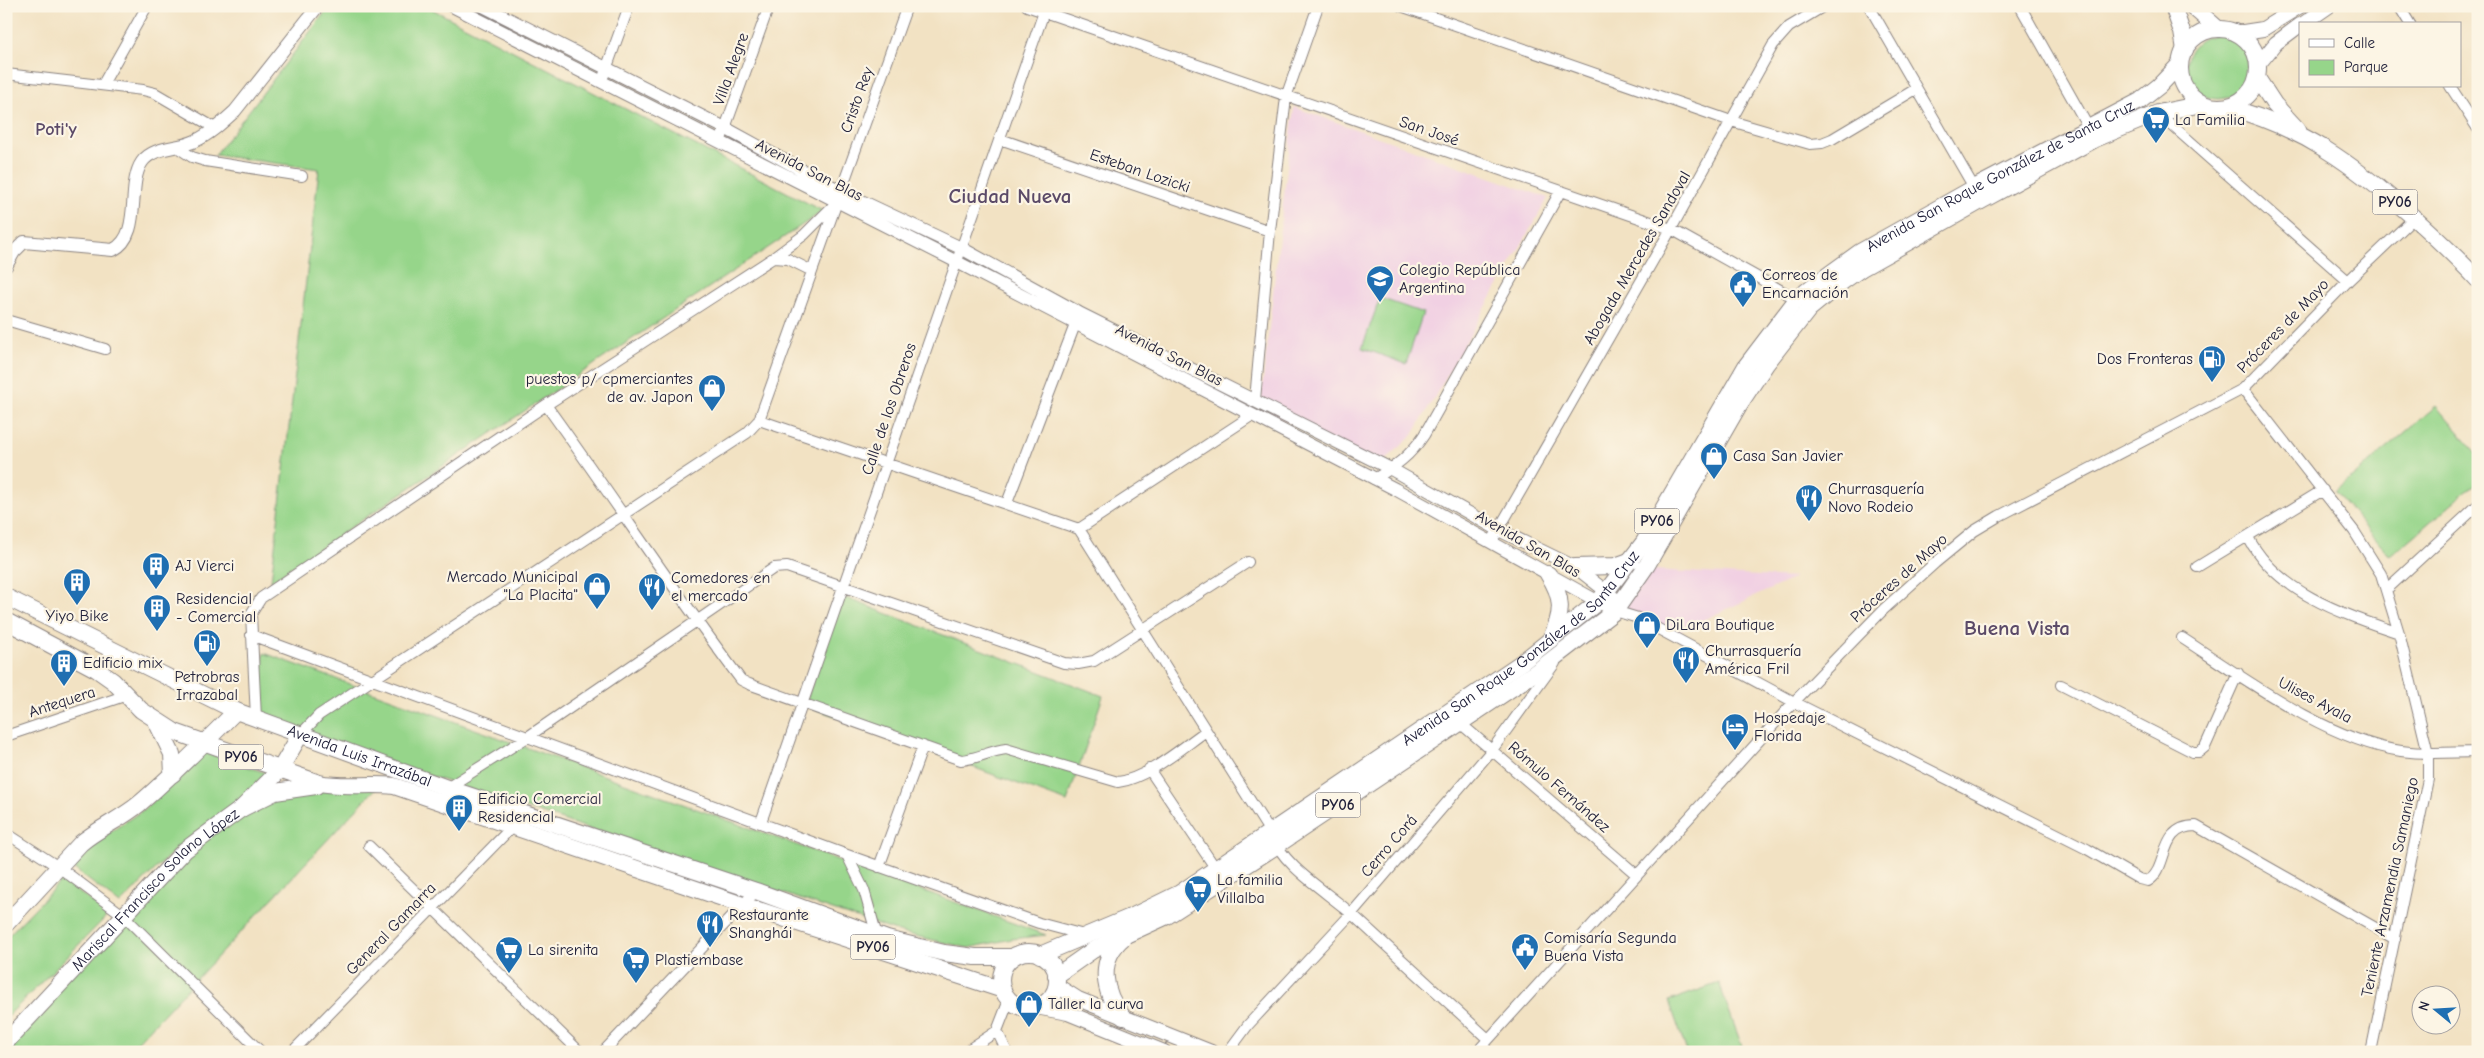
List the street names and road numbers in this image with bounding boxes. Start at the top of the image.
street label: Villa Alegre [710,30,752,108]
street label: Cristo Rey [837,64,878,135]
street label: Avenida San Roque González de Santa Cruz [1863,97,2137,256]
street label: San José [1397,112,1461,150]
street label: Avenida San Blas [752,135,866,205]
street label: Esteban Lozicki [1088,145,1192,197]
street label: Abogada Mercedes Sandoval [1580,168,1694,348]
road number: PY06 [2372,190,2418,214]
street label: Próceres de Mayo [2233,275,2333,377]
street label: Avenida San Blas [1112,320,1226,390]
street label: Calle de los Obreros [858,340,920,477]
street label: Avenida San Blas [1472,507,1584,581]
road number: PY06 [1634,508,1680,534]
street label: Próceres de Mayo [1847,530,1951,626]
street label: Avenida San Roque González de Santa Cruz [1399,547,1643,750]
street label: Ulises Ayala [2275,673,2355,727]
street label: Antequera [26,683,98,721]
street label: Avenida Luis Irrazábal [285,721,434,791]
street label: Rómulo Fernández [1505,738,1613,836]
road number: PY06 [218,744,264,770]
street label: Teniente Arzamendia Samaniego [2358,775,2422,999]
road number: PY06 [1316,792,1360,818]
street label: Mariscal Francisco Solano López [68,804,243,974]
street label: Cerro Corá [1357,811,1421,881]
street label: General Gamarra [342,879,440,979]
road number: PY06 [850,934,896,960]

